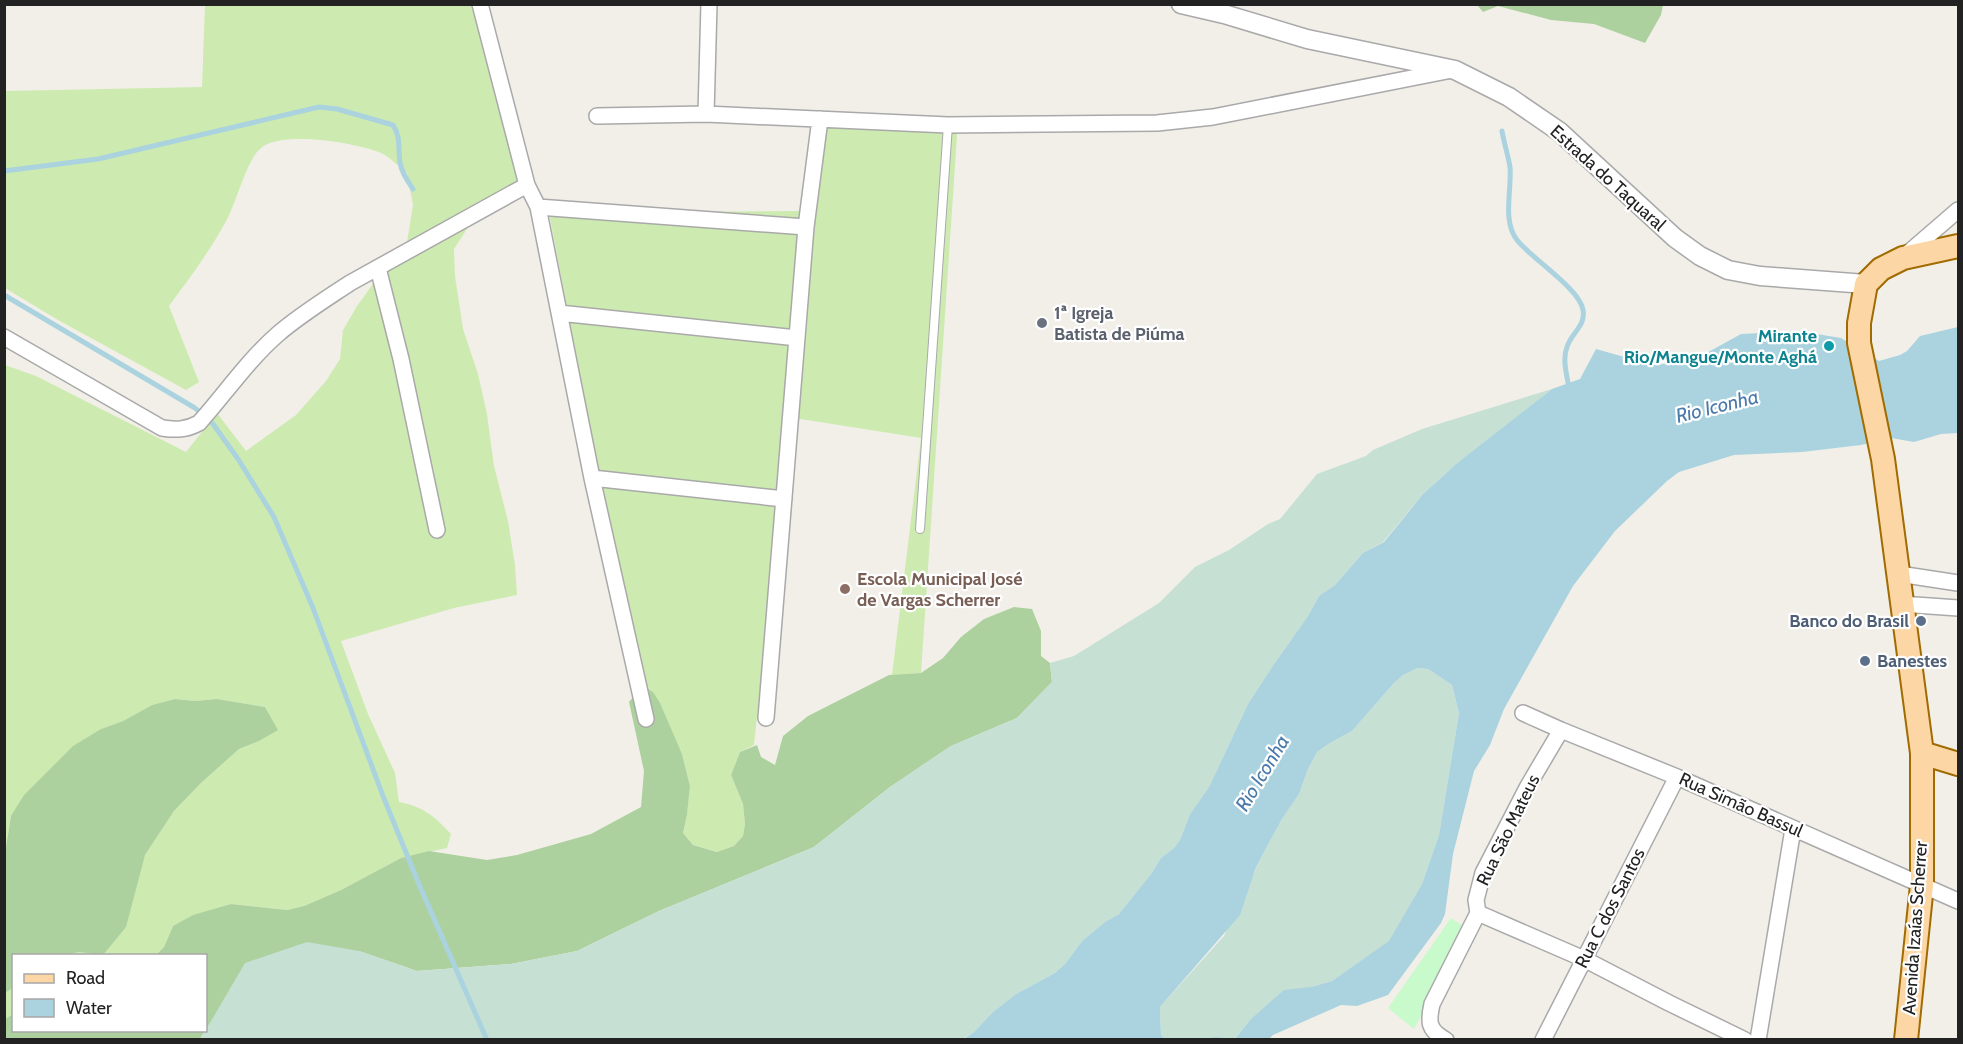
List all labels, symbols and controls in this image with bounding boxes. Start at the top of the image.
street label: Estrada do Taquaral [1546,120,1671,236]
place label: 1ª Igreja Batista de Piúma [1054,302,1185,345]
marker: 1ª Igreja Batista de Piúma [1035,316,1049,330]
place label: Mirante Rio/Mangue/Monte Aghá [1624,325,1817,368]
marker: Mirante Rio/Mangue/Monte Aghá [1822,339,1836,353]
water label: Rio Iconha [1673,384,1761,428]
place label: Escola Municipal José de Vargas Scherrer [857,568,1022,611]
marker: Escola Municipal José de Vargas Scherrer [838,582,852,596]
place label: Banco do Brasil [1789,610,1909,632]
marker: Banco do Brasil [1914,614,1928,628]
place label: Banestes [1877,650,1948,672]
marker: Banestes [1858,654,1872,668]
water label: Rio Iconha [1230,731,1294,815]
street label: Rua Simão Bassul [1676,768,1807,842]
street label: Rua São Mateus [1472,771,1544,889]
street label: Avenida Izaías Scherrer [1898,840,1932,1016]
street label: Rua C dos Santos [1570,844,1650,972]
legend [12,954,207,1032]
text: Road [66,967,105,989]
text: Water [66,997,112,1019]

